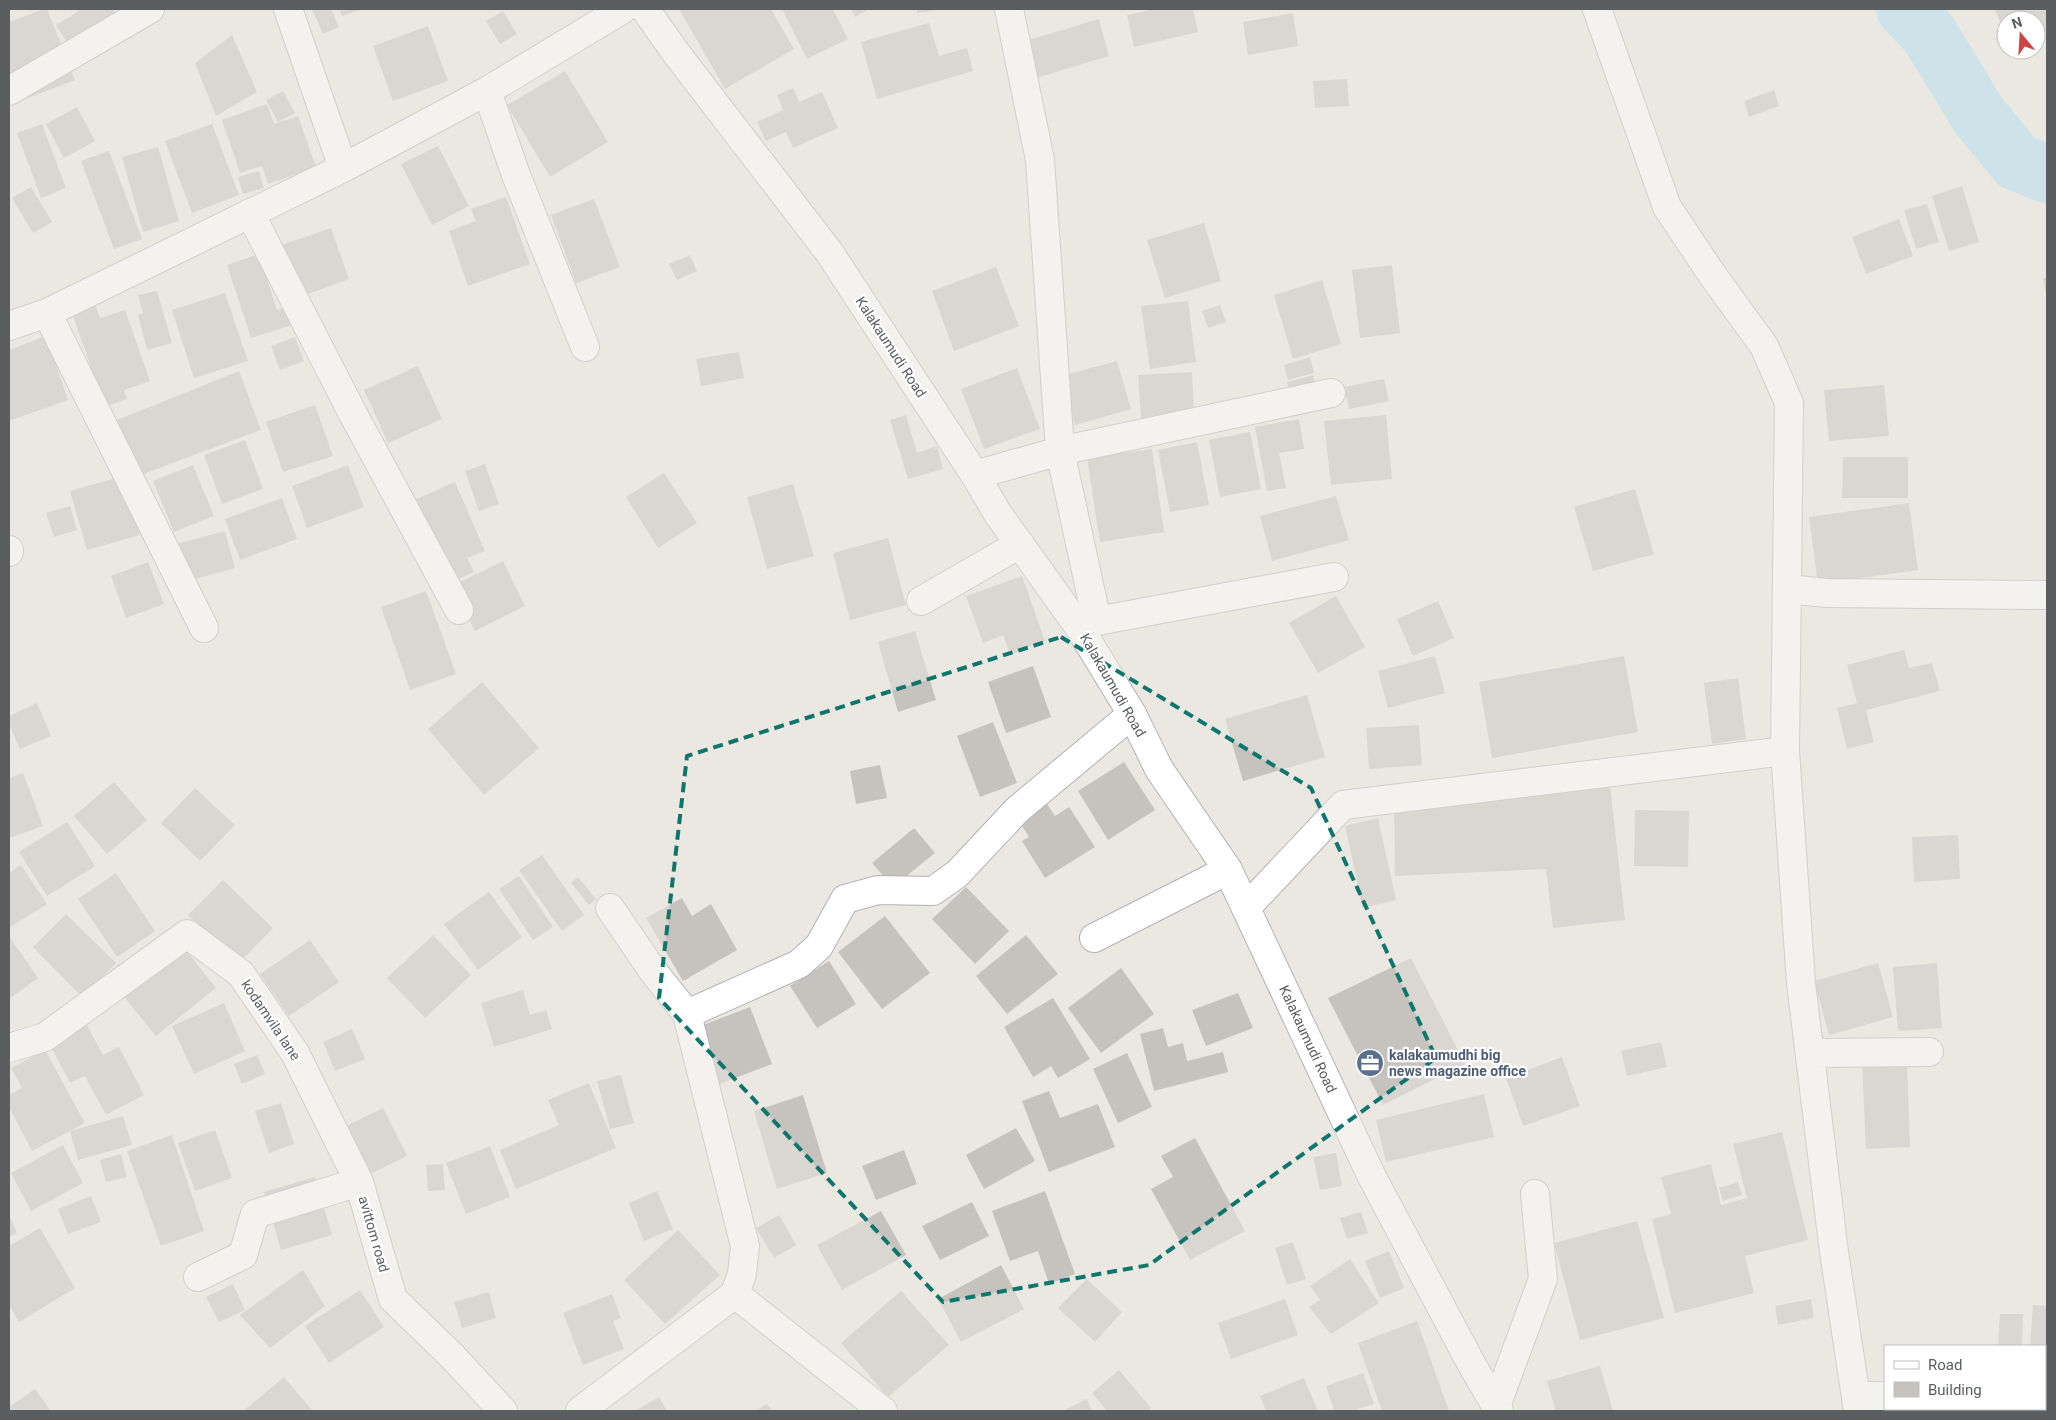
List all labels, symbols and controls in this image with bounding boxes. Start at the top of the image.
north arrow [1996,10,2046,60]
text: N [2010,13,2024,32]
street label: Kalakaumudi Road [852,294,930,400]
street label: Kalakaumudi Road [1077,630,1149,740]
street label: kodamvila lane [238,977,304,1063]
street label: Kalakaumudi Road [1276,983,1340,1095]
place label: kalakaumudhi big news magazine office [1389,1047,1526,1079]
office icon: kalakaumudhi big news magazine office [1355,1048,1385,1078]
street label: avittom road [355,1194,393,1274]
legend [1884,1345,2046,1410]
text: Road [1928,1356,1962,1374]
text: Building [1928,1381,1982,1399]

